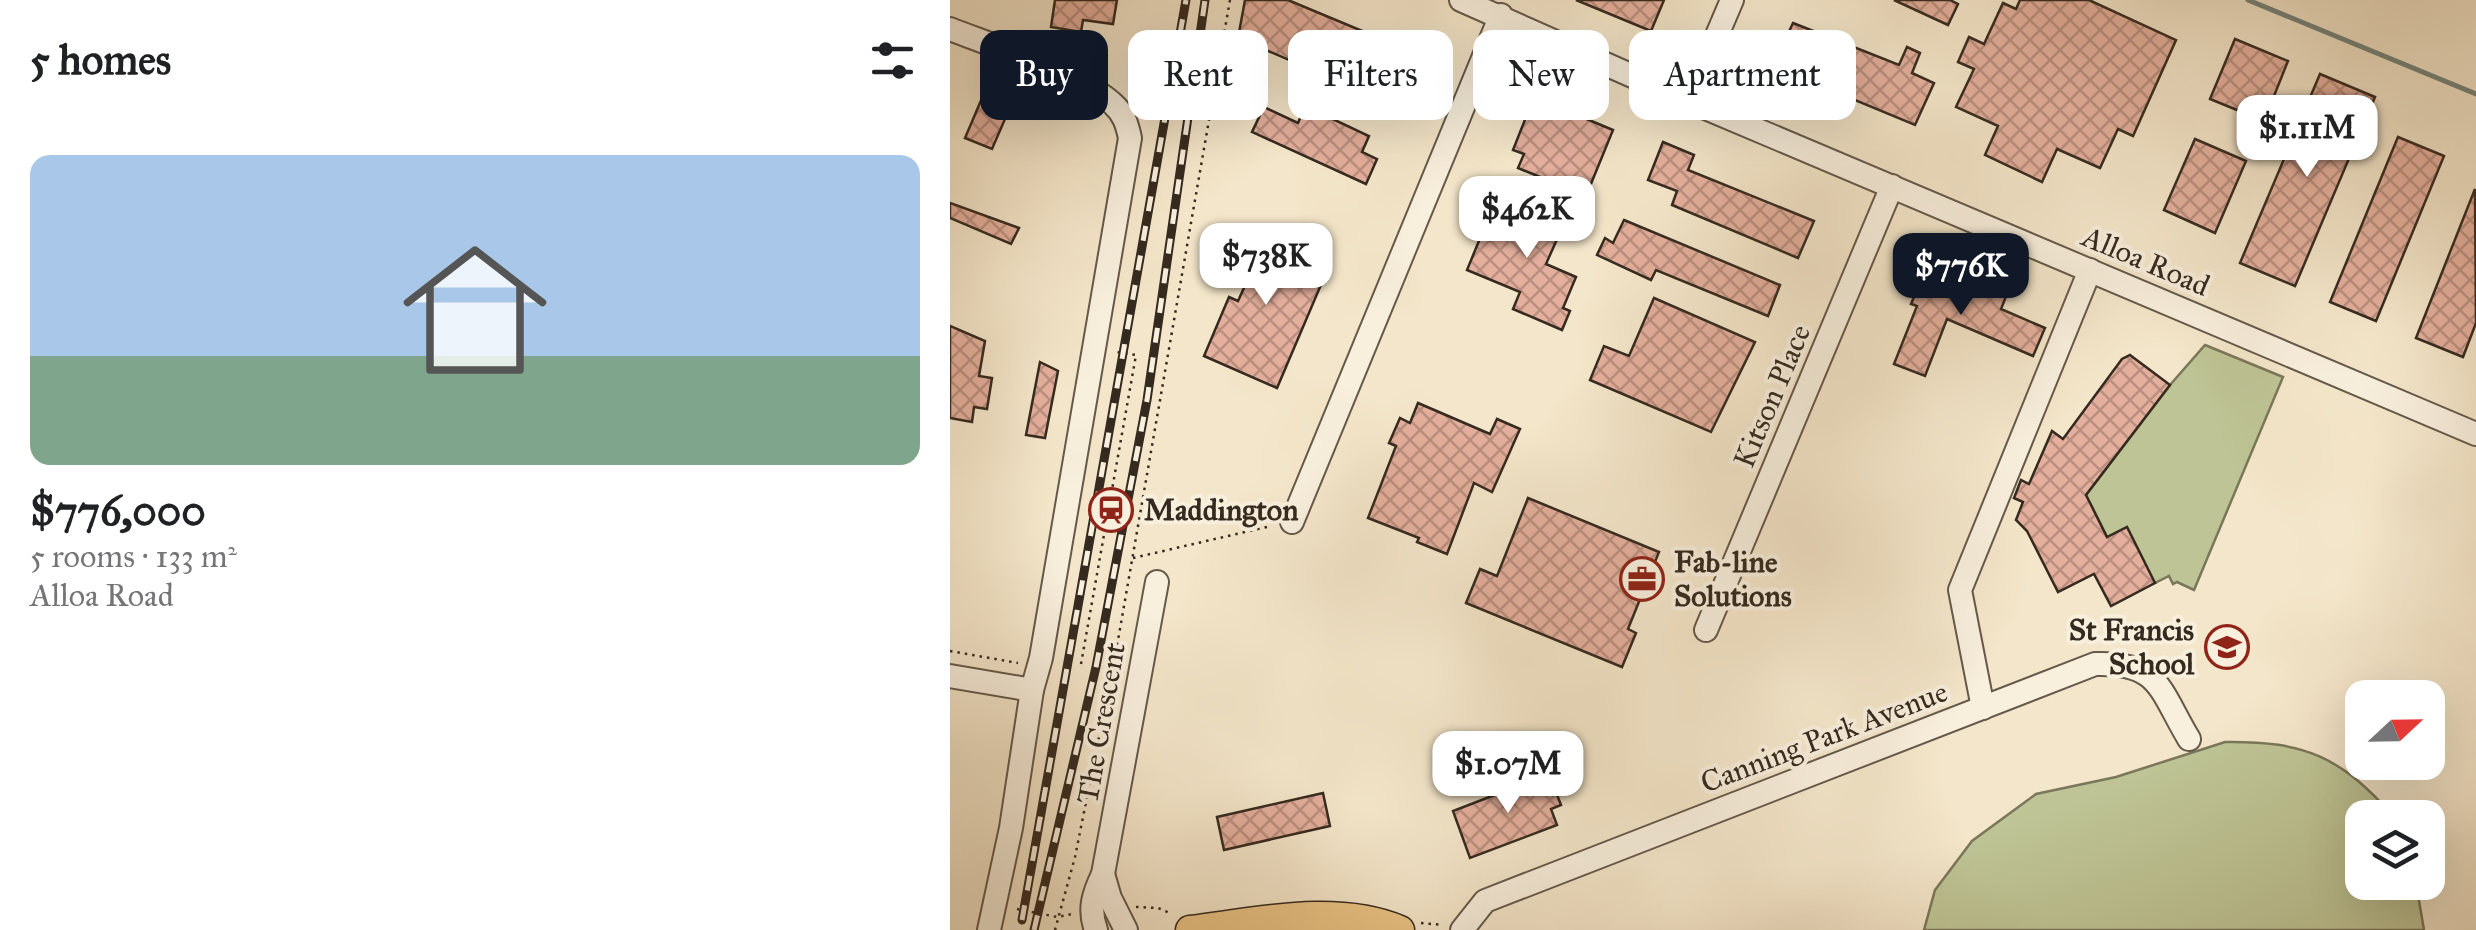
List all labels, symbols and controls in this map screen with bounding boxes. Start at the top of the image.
chip: Buy [980,30,1108,120]
chip: Rent [1128,30,1268,120]
chip: Filters [1288,30,1453,120]
chip: New [1473,30,1609,120]
chip: Apartment [1629,30,1856,120]
icon: filters [865,33,920,88]
text: 5 homes [30,34,171,86]
pin: $1.11M [2226,95,2388,180]
text: $1.11M [2259,108,2355,147]
pin: $462K [1457,176,1597,261]
text: $462K [1481,189,1573,228]
street label: Alloa Road [2075,217,2215,304]
icon: home [385,220,565,400]
pin: $738K [1196,223,1336,308]
pin: $776K [1891,233,2031,318]
text: $738K [1222,236,1310,275]
text: $776K [1915,246,2007,285]
street label: Kitson Place [1726,319,1818,473]
text: $776,000 [30,485,206,537]
station icon: Maddington [1088,487,1134,533]
place label: Maddington [1144,492,1299,528]
text: 5 rooms · 133 m² [30,537,237,576]
place label: Fab-line Solutions [1674,544,1792,614]
office icon: Fab-line Solutions [1619,556,1665,602]
text: Alloa Road [30,576,174,615]
place label: St Francis School [2069,612,2195,682]
school or university icon: St Francis School [2204,624,2250,670]
street label: The Crescent [1069,639,1133,806]
street label: Canning Park Avenue [1696,673,1952,801]
north arrow [2345,680,2445,780]
map controls [2345,680,2445,900]
pin: $1.07M [1427,731,1589,816]
text: $1.07M [1454,744,1562,783]
button: layers [2345,800,2445,900]

